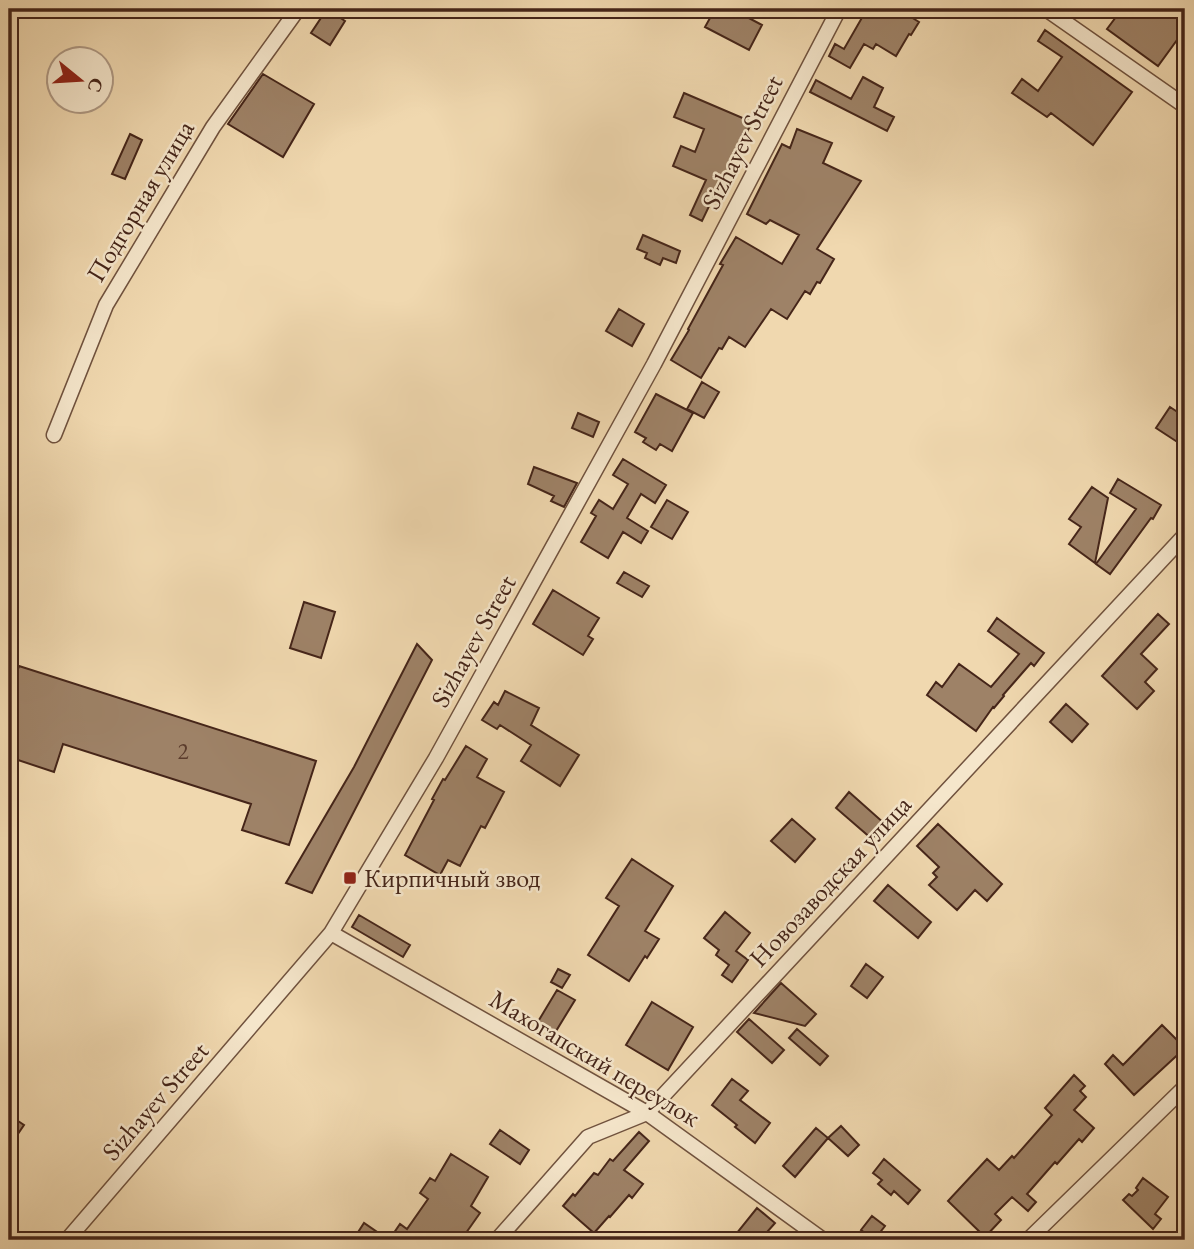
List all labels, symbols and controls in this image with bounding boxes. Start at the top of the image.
north arrow [46,46,116,116]
street label: Sizhayev Street [694,69,790,215]
text: С [82,75,110,95]
street label: Подгорная улица [78,113,202,288]
street label: Sizhayev Street [423,569,523,713]
house number: 2 [177,736,189,766]
street label: Новозаводская улица [742,787,919,974]
place label: Кирпичный звод [364,861,540,895]
marker: Кирпичный звод [342,870,358,886]
street label: Махогапский переулок [483,982,707,1135]
street label: Sizhayev Street [94,1035,216,1167]

